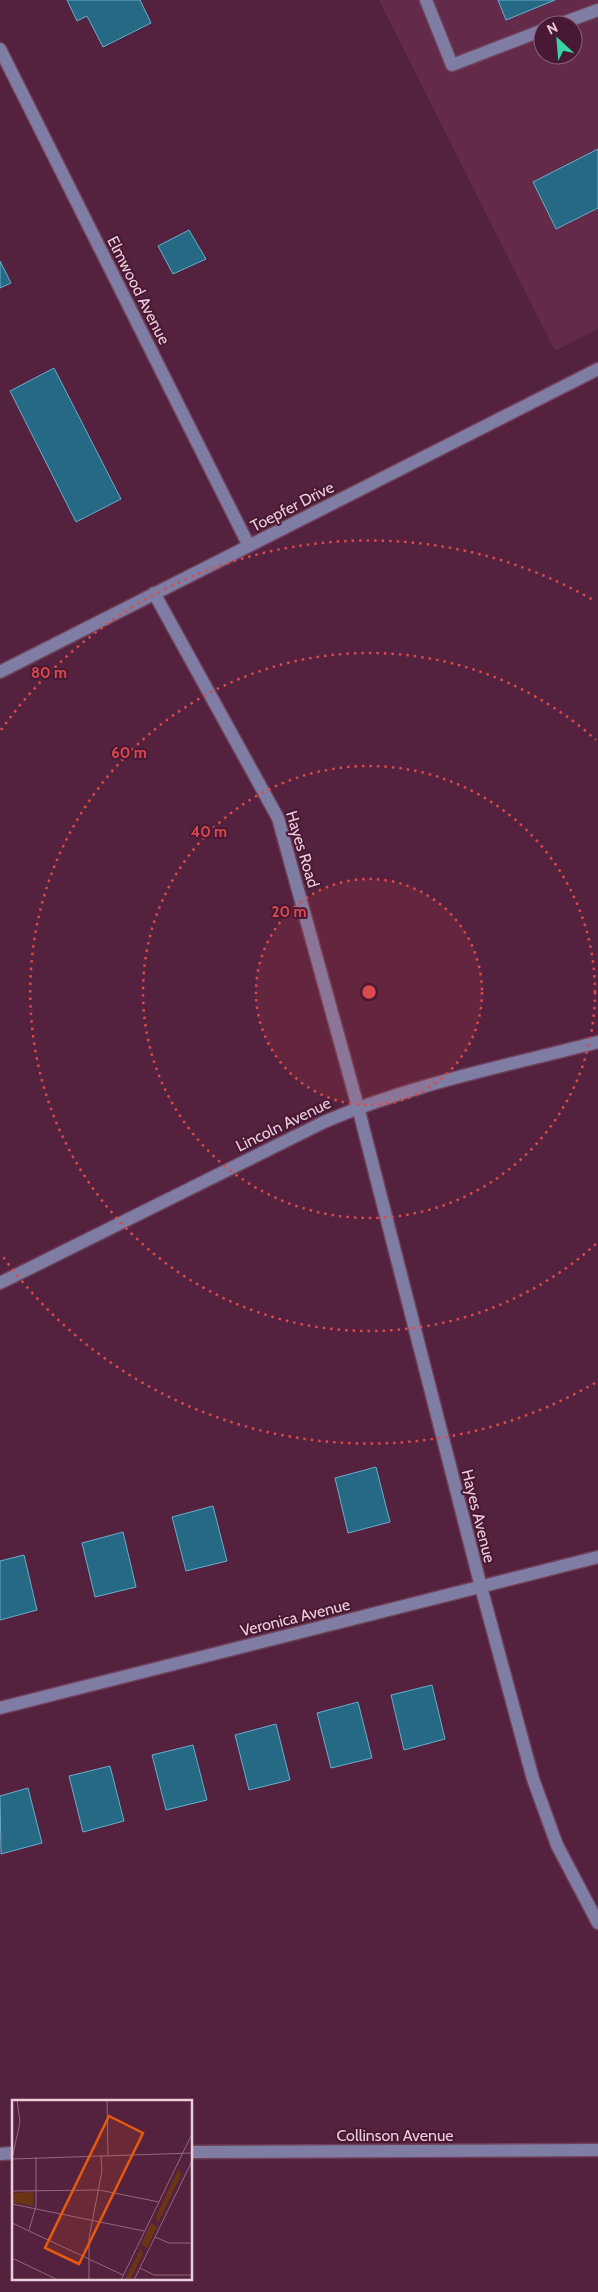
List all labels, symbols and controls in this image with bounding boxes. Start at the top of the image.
north arrow [533,15,583,65]
text: N [544,18,561,39]
street label: Elmwood Avenue [103,233,174,348]
street label: Toepfer Drive [247,477,337,536]
text: 80 m [31,664,67,682]
text: 60 m [111,744,147,762]
street label: Hayes Road [282,808,323,890]
text: 40 m [191,823,227,841]
text: 20 m [272,903,306,921]
centre of rings [360,983,378,1001]
street label: Lincoln Avenue [233,1093,334,1156]
street label: Hayes Avenue [458,1467,499,1565]
street label: Veronica Avenue [238,1595,352,1640]
inset map [12,2100,192,2280]
street label: Collinson Avenue [336,2126,454,2145]

